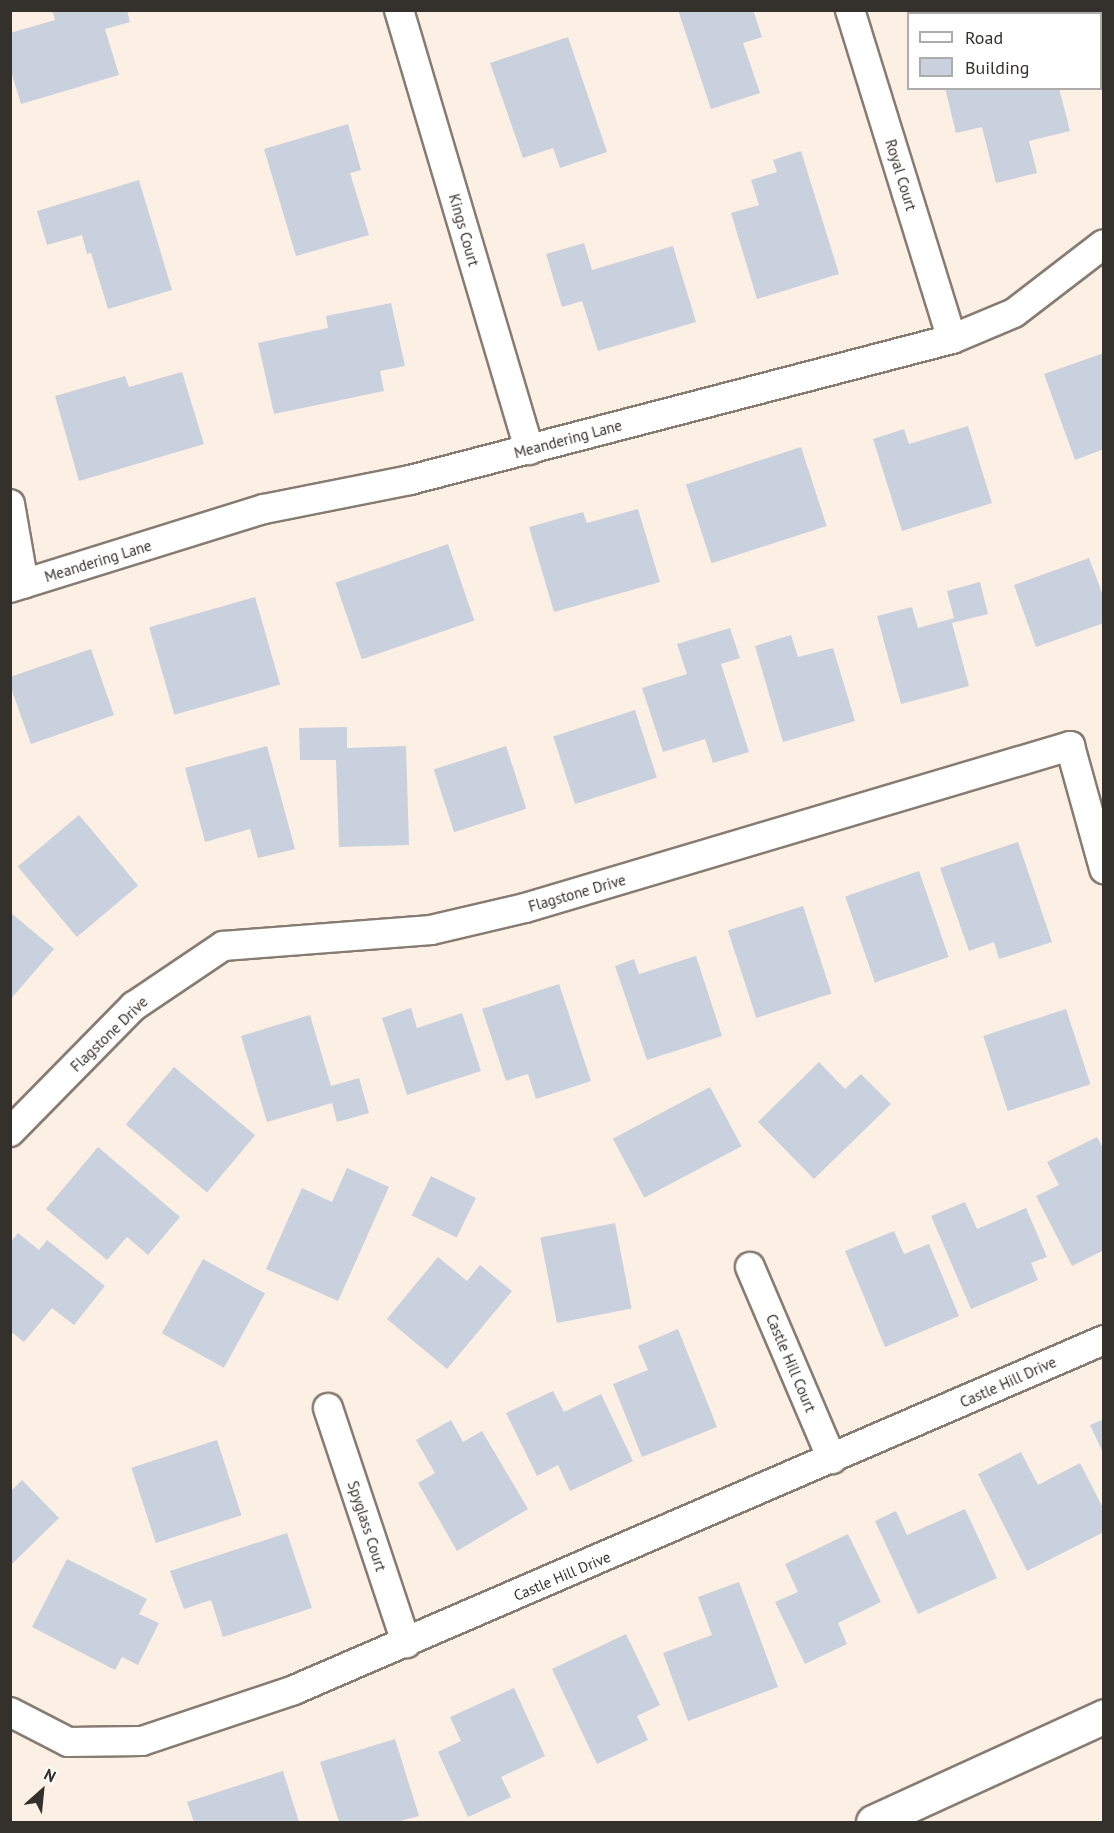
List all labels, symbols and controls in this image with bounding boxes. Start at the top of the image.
legend [907,12,1102,90]
text: Road [965,26,1003,49]
text: Building [965,56,1029,79]
street label: Royal Court [882,137,920,213]
street label: Kings Court [445,192,483,268]
street label: Meandering Lane [512,416,624,462]
street label: Meandering Lane [42,536,154,586]
street label: Flagstone Drive [526,871,628,915]
street label: Flagstone Drive [67,993,151,1075]
street label: Castle Hill Court [762,1311,820,1415]
street label: Castle Hill Drive [957,1353,1059,1411]
street label: Spyglass Court [344,1479,390,1573]
street label: Castle Hill Drive [511,1547,613,1605]
north arrow [12,1761,72,1821]
text: N [41,1764,59,1786]

